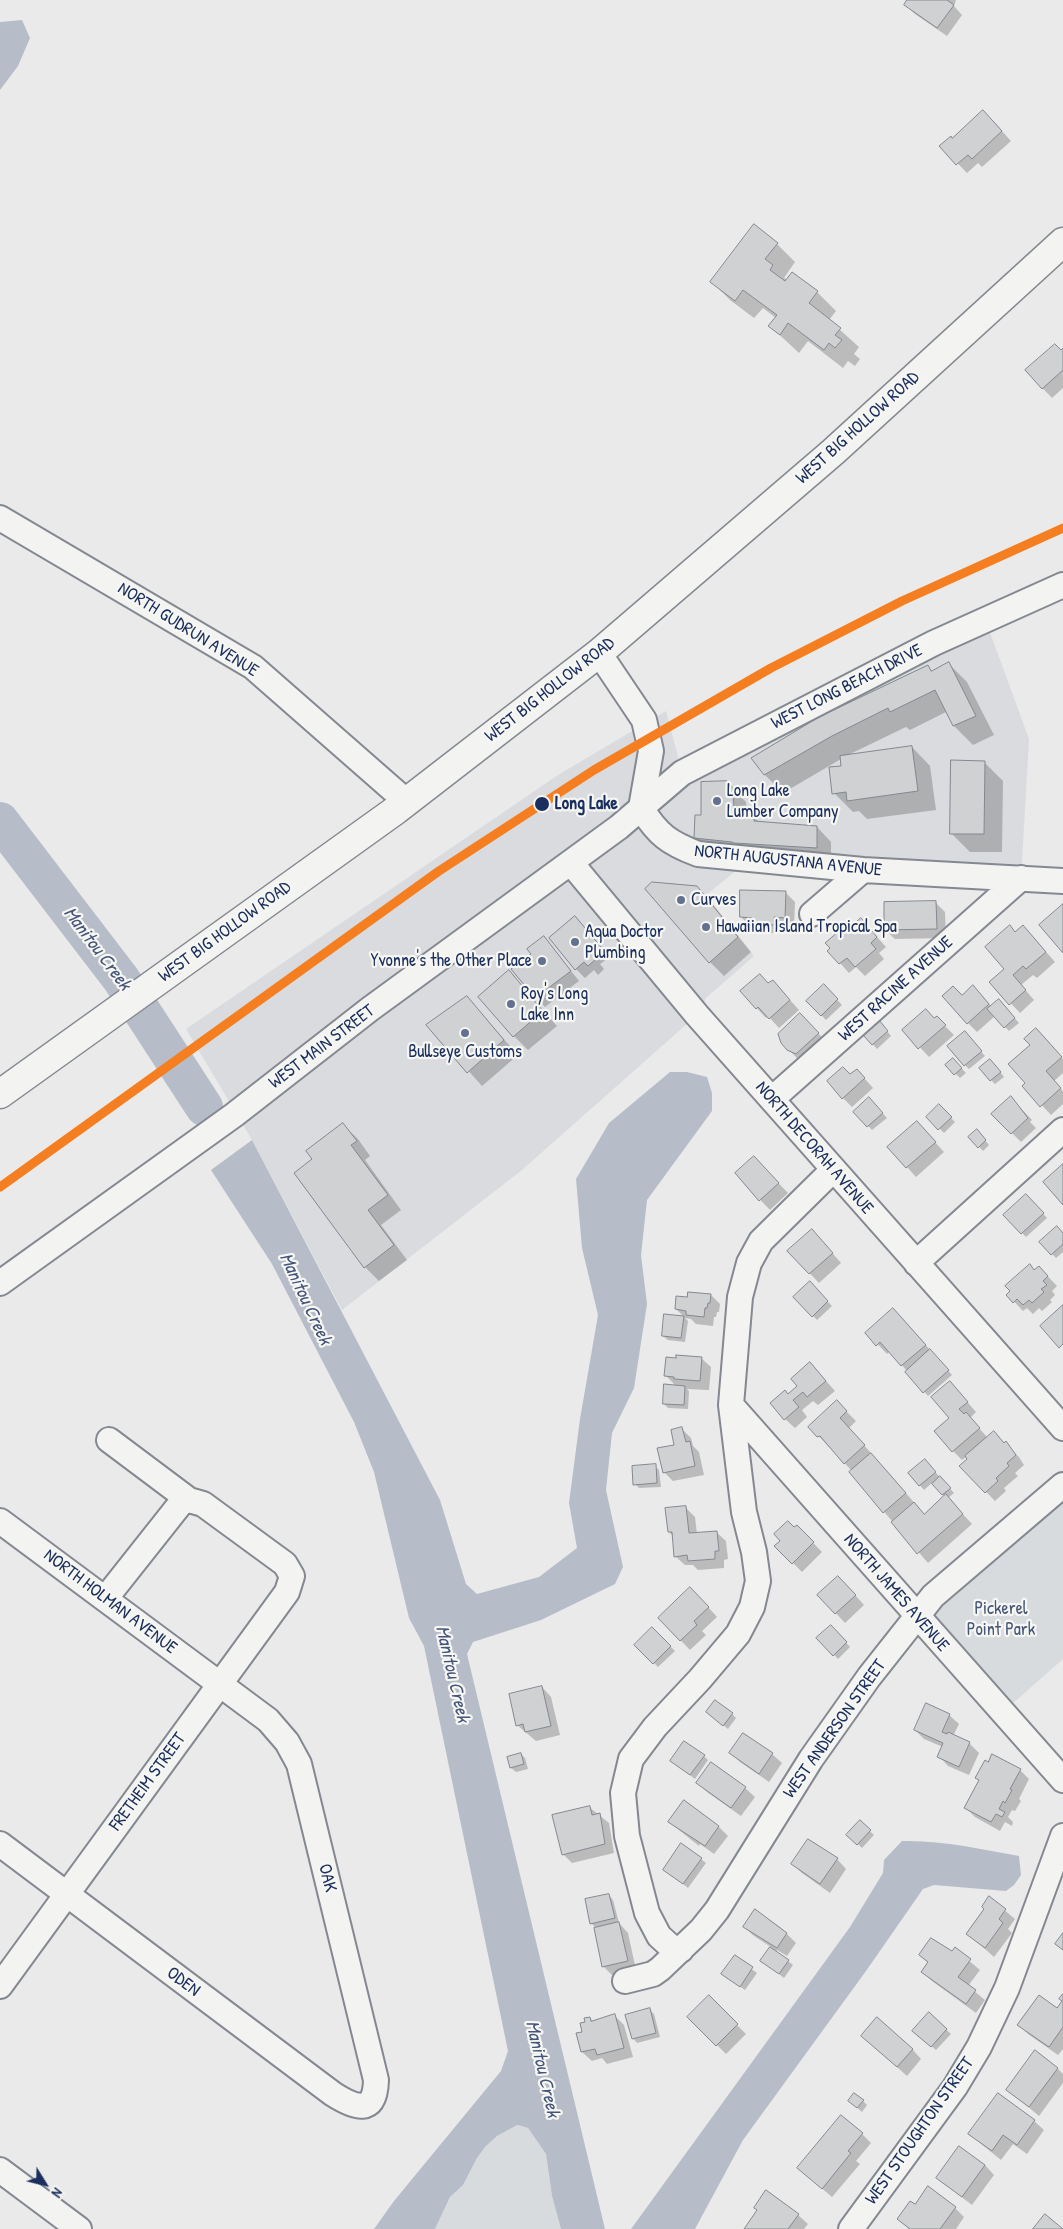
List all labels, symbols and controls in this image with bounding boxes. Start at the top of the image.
street label: WEST BIG HOLLOW ROAD [792,367,924,489]
street label: NORTH GUDRUN AVENUE [114,578,262,682]
street label: WEST BIG HOLLOW ROAD [481,633,619,747]
street label: WEST LONG BEACH DRIVE [768,640,926,734]
place label: Long Lake Lumber Company [727,780,839,822]
place label: Long Lake [555,793,618,815]
marker: Long Lake [533,795,551,813]
marker: Long Lake Lumber Company [711,795,723,807]
street label: NORTH AUGUSTANA AVENUE [693,840,883,882]
street label: WEST BIG HOLLOW ROAD [155,877,295,987]
place label: Curves [691,889,736,911]
marker: Curves [675,894,687,906]
water label: Manitou Creek [58,903,136,995]
place label: Hawaiian Island Tropical Spa [716,916,897,938]
place label: Aqua Doctor Plumbing [585,921,664,964]
marker: Hawaiian Island Tropical Spa [700,921,712,933]
street label: WEST RACINE AVENUE [834,932,958,1046]
marker: Aqua Doctor Plumbing [569,936,581,948]
place label: Yvonne's the Other Place [370,950,532,972]
marker: Yvonne's the Other Place [536,955,548,967]
place label: Roy's Long Lake Inn [521,983,588,1026]
marker: Roy's Long Lake Inn [505,998,517,1010]
street label: WEST MAIN STREET [265,1000,379,1094]
marker: Bullseye Customs [459,1027,471,1039]
place label: Bullseye Customs [408,1041,522,1063]
street label: NORTH DECORAH AVENUE [750,1077,878,1219]
water label: Manitou Creek [274,1250,336,1348]
street label: NORTH JAMES AVENUE [839,1529,953,1657]
street label: NORTH HOLMAN AVENUE [39,1545,181,1659]
park label: Pickerel Point Park [967,1598,1035,1640]
water label: Manitou Creek [430,1623,474,1725]
street label: WEST ANDERSON STREET [779,1656,891,1802]
street label: FRETHEIM STREET [105,1729,191,1835]
street label: OAK [313,1862,341,1894]
street label: ODEN [162,1963,204,2001]
water label: Manitou Creek [520,2018,564,2120]
street label: WEST STOUGHTON STREET [861,2053,979,2209]
north arrow [20,2159,70,2209]
text: N [48,2185,67,2202]

